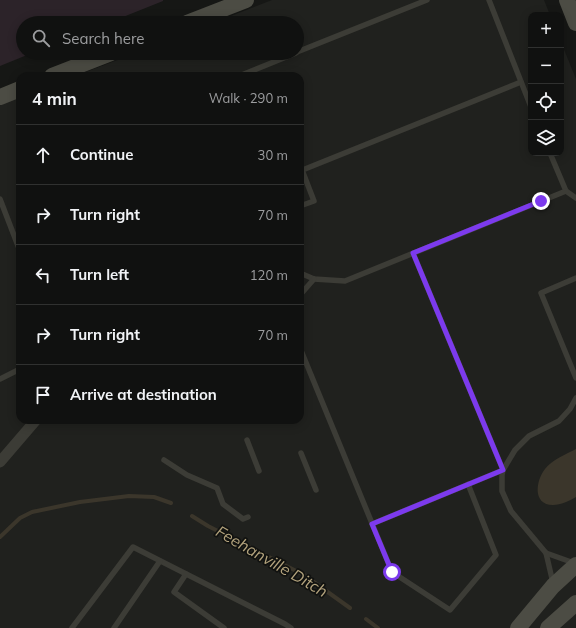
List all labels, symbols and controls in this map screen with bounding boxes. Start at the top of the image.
map controls [528,12,564,156]
button: + [528,12,564,48]
search box [16,16,304,60]
icon: search [30,27,52,49]
text: Search here [62,29,144,48]
button: − [528,48,564,84]
button: locate [528,84,564,120]
text: 4 min [32,88,77,109]
text: Walk · 290 m [209,90,288,106]
button: layers [528,120,564,156]
icon: ahead [32,144,54,166]
text: Continue [70,145,133,164]
text: 30 m [258,147,288,163]
route end [532,192,550,210]
icon: right [32,204,54,226]
text: Turn right [70,205,140,224]
text: 70 m [258,207,288,223]
icon: left [32,264,54,286]
text: Turn left [70,265,129,284]
text: 120 m [250,267,288,283]
icon: right [32,324,54,346]
text: Turn right [70,325,140,344]
text: 70 m [258,327,288,343]
icon: arrive [32,384,54,406]
text: Arrive at destination [70,385,217,404]
water label: Feehanville Ditch [213,521,331,601]
route start [383,563,401,581]

